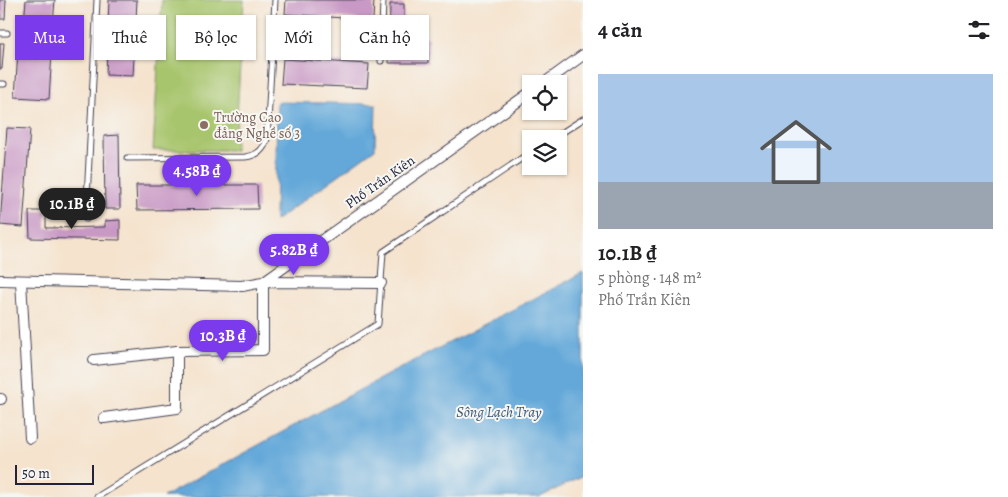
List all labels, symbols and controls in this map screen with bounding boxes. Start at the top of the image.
chip: Mua [15,15,84,60]
chip: Thuê [94,15,166,60]
chip: Bộ lọc [176,15,256,60]
chip: Mới [266,15,331,60]
chip: Căn hộ [341,15,429,60]
text: 4 căn [598,16,642,44]
icon: filters [965,16,993,44]
map controls [522,75,567,175]
button: locate [522,75,567,120]
icon: home [751,107,841,197]
place label: Trường Cao đẳng Nghề số 3 [214,108,300,143]
marker: Trường Cao đẳng Nghề số 3 [198,119,210,131]
button: layers [522,130,567,175]
street label: Phố Trần Kiên [341,151,419,213]
pin: 4.58B ₫ [151,154,243,197]
text: 4.58B ₫ [173,160,221,182]
pin: 10.1B ₫ [26,188,118,230]
text: 10.1B ₫ [50,193,94,215]
pin: 5.82B ₫ [248,234,340,276]
text: 5.82B ₫ [270,239,318,261]
text: 10.1B ₫ [598,239,657,267]
text: 5 phòng · 148 m² [598,267,702,289]
text: Phố Trần Kiên [598,289,691,311]
pin: 10.3B ₫ [177,320,269,362]
text: 10.3B ₫ [200,325,246,347]
water label: Sông Lạch Tray [456,402,542,422]
scale bar [15,462,94,485]
text: 50 m [22,464,50,483]

